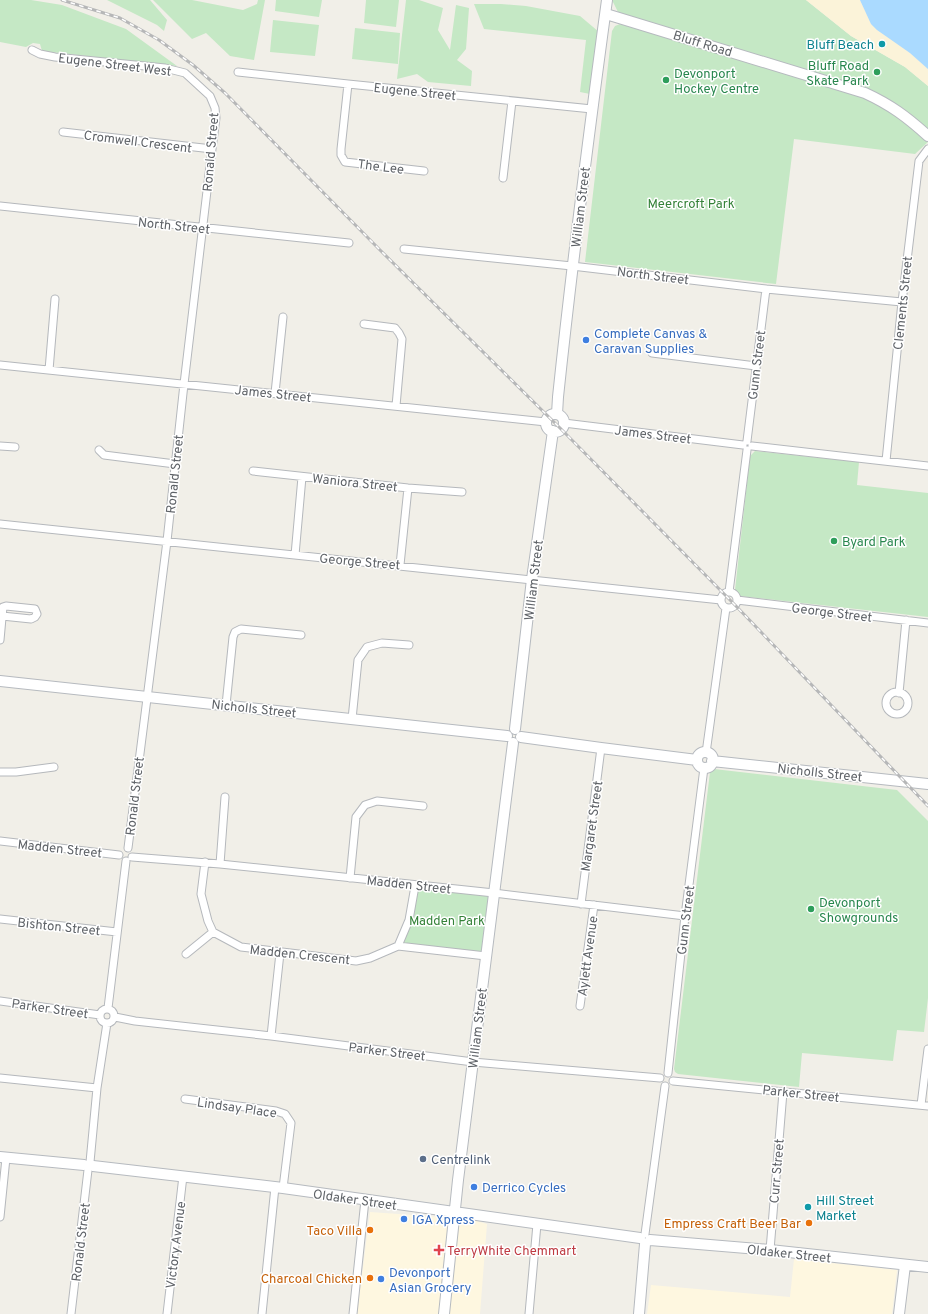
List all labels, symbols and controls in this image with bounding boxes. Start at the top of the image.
street label: Bluff Road [671,28,734,62]
place label: Bluff Beach [807,38,874,54]
marker: Bluff Beach [877,39,887,49]
street label: Eugene Street West [57,51,172,81]
place label: Bluff Road Skate Park [806,59,869,90]
place label: Devonport Hockey Centre [674,67,759,98]
marker: Bluff Road Skate Park [872,67,882,77]
marker: Devonport Hockey Centre [661,75,671,85]
street label: Eugene Street [373,81,457,105]
street label: Ronald Street [201,112,223,192]
street label: Cromwell Crescent [83,128,193,158]
street label: The Lee [357,157,405,179]
street label: William Street [569,166,595,249]
park label: Meercroft Park [647,197,735,213]
street label: North Street [137,215,211,239]
street label: Clements Street [891,255,917,351]
street label: North Street [616,265,690,289]
place label: Complete Canvas & Caravan Supplies [594,327,707,358]
street label: Gunn Street [746,329,770,401]
marker: Complete Canvas & Caravan Supplies [581,335,591,345]
street label: James Street [234,383,312,407]
street label: James Street [614,423,692,449]
street label: Ronald Street [164,434,188,514]
street label: Waniora Street [311,472,398,496]
place label: Byard Park [842,535,906,551]
marker: Byard Park [829,536,839,546]
street label: William Street [522,539,548,622]
street label: George Street [319,551,401,575]
street label: George Street [790,601,873,627]
street label: Nicholls Street [210,698,297,722]
street label: Ronald Street [123,756,149,837]
street label: Nicholls Street [776,762,863,786]
street label: Margaret Street [579,780,607,873]
street label: Madden Street [17,838,103,862]
street label: Madden Street [366,874,452,898]
street label: Gunn Street [675,884,699,956]
place label: Devonport Showgrounds [819,896,898,927]
marker: Devonport Showgrounds [806,904,816,914]
park label: Madden Park [409,914,485,930]
street label: Aylett Avenue [575,915,603,997]
street label: Bishton Street [17,916,101,940]
street label: Madden Crescent [249,943,351,969]
street label: William Street [466,987,492,1070]
street label: Parker Street [10,997,89,1023]
street label: Parker Street [347,1040,426,1066]
street label: Parker Street [761,1083,840,1107]
street label: Lindsay Place [196,1095,278,1122]
street label: Curr Street [767,1138,789,1204]
place label: Centrelink [431,1153,491,1169]
marker: Centrelink [418,1154,428,1164]
place label: Derrico Cycles [482,1181,566,1197]
marker: Derrico Cycles [469,1182,479,1192]
street label: Oldaker Street [312,1187,398,1215]
place label: Hill Street Market [816,1194,874,1225]
street label: Victory Avenue [164,1201,190,1290]
street label: Ronald Street [69,1202,95,1283]
marker: Hill Street Market [803,1202,813,1212]
place label: IGA Xpress [412,1213,475,1229]
marker: IGA Xpress [399,1214,409,1224]
place label: Empress Craft Beer Bar [664,1217,801,1233]
marker: Empress Craft Beer Bar [804,1218,814,1228]
place label: Taco Villa [306,1224,362,1240]
marker: Taco Villa [365,1225,375,1235]
street label: Oldaker Street [746,1243,832,1267]
place label: TerryWhite Chemmart [447,1244,576,1260]
marker: TerryWhite Chemmart [434,1245,444,1255]
place label: Devonport Asian Grocery [389,1266,472,1297]
place label: Charcoal Chicken [261,1272,362,1288]
marker: Charcoal Chicken [365,1273,375,1283]
marker: Devonport Asian Grocery [376,1274,386,1284]

